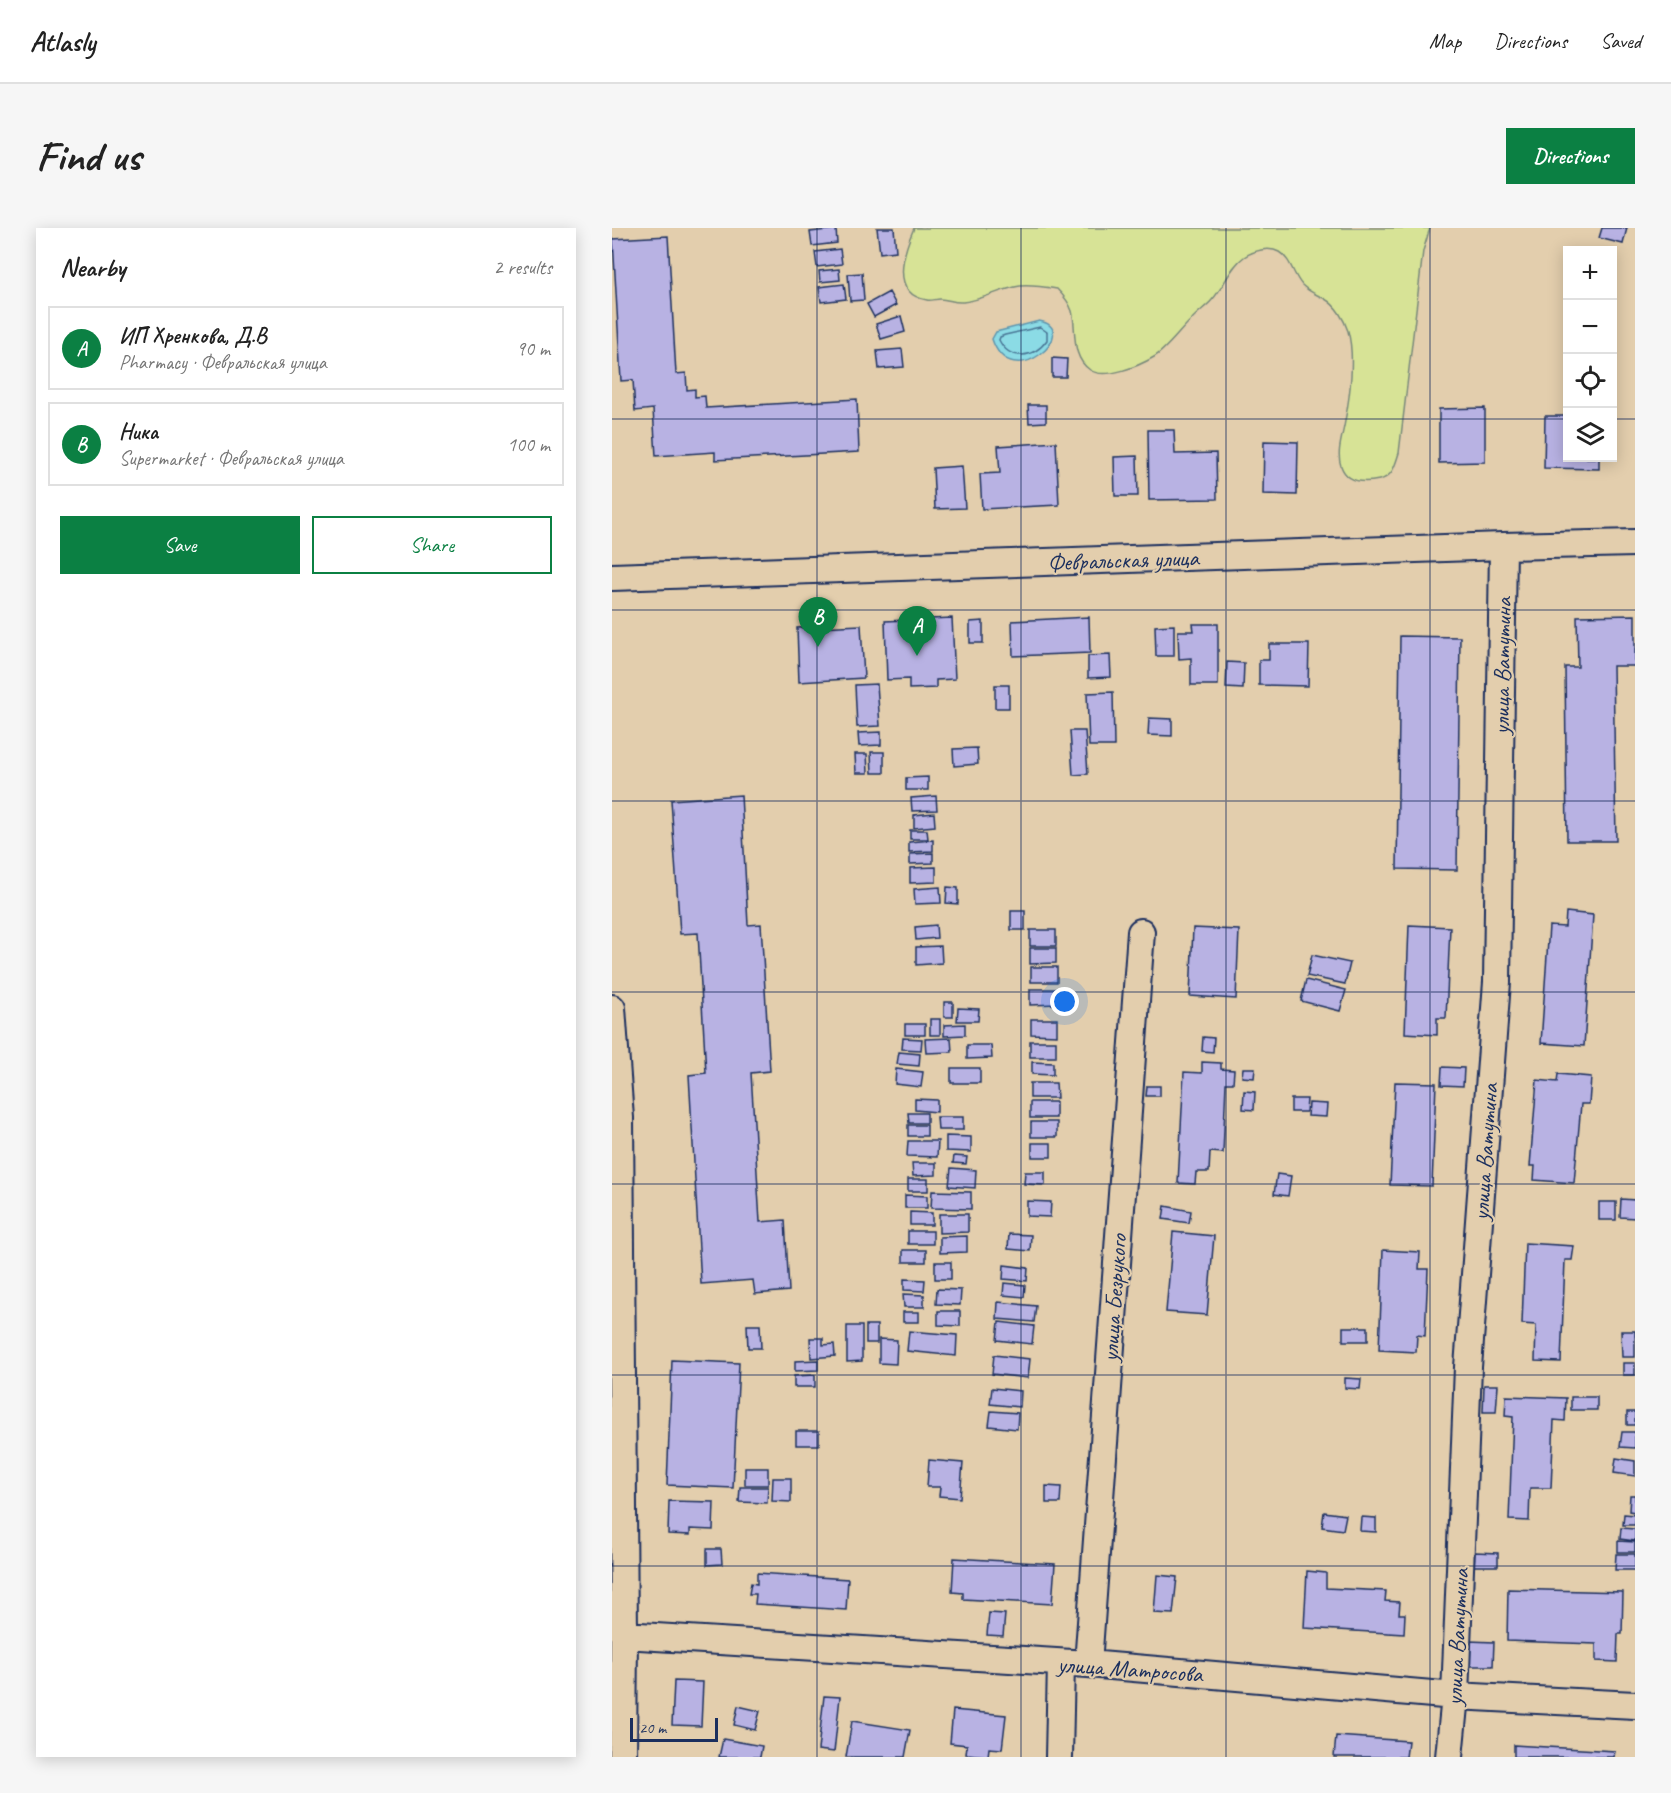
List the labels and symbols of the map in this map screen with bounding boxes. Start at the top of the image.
street label: Февральская улица [1047,542,1201,578]
street label: улица Ватутина [1486,596,1518,737]
pin: B [798,598,838,647]
pin: A [898,606,936,656]
your location [1050,987,1079,1016]
street label: улица Ватутина [1465,1081,1505,1223]
street label: улица Безрукого [1094,1232,1134,1365]
street label: улица Ватутина [1438,1566,1476,1708]
street label: улица Матросова [1054,1649,1205,1689]
scale bar [630,1715,718,1742]

